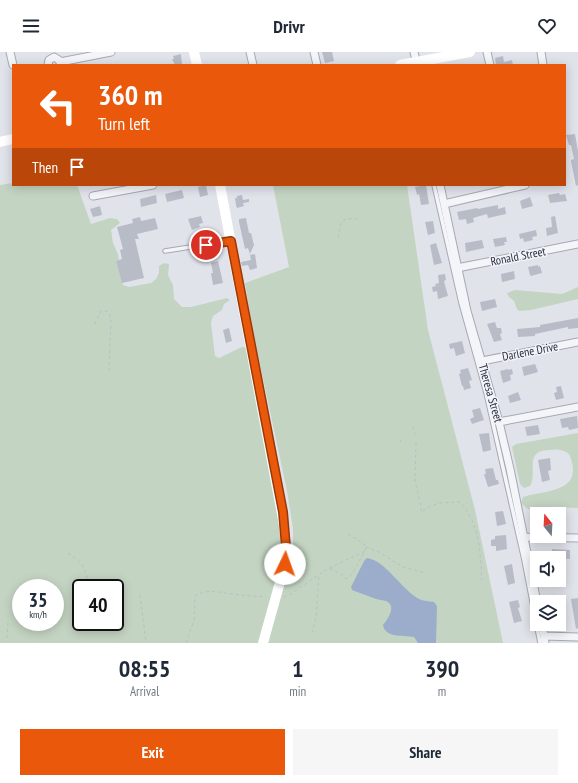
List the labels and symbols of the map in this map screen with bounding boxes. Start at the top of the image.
pin [189,228,223,262]
street label: Ronald Street [489,243,548,269]
street label: Darlene Drive [501,338,559,364]
street label: Theresa Street [476,362,507,425]
north arrow [530,507,566,543]
position arrow [264,543,306,585]
speed limit sign: 40 [72,579,124,631]

